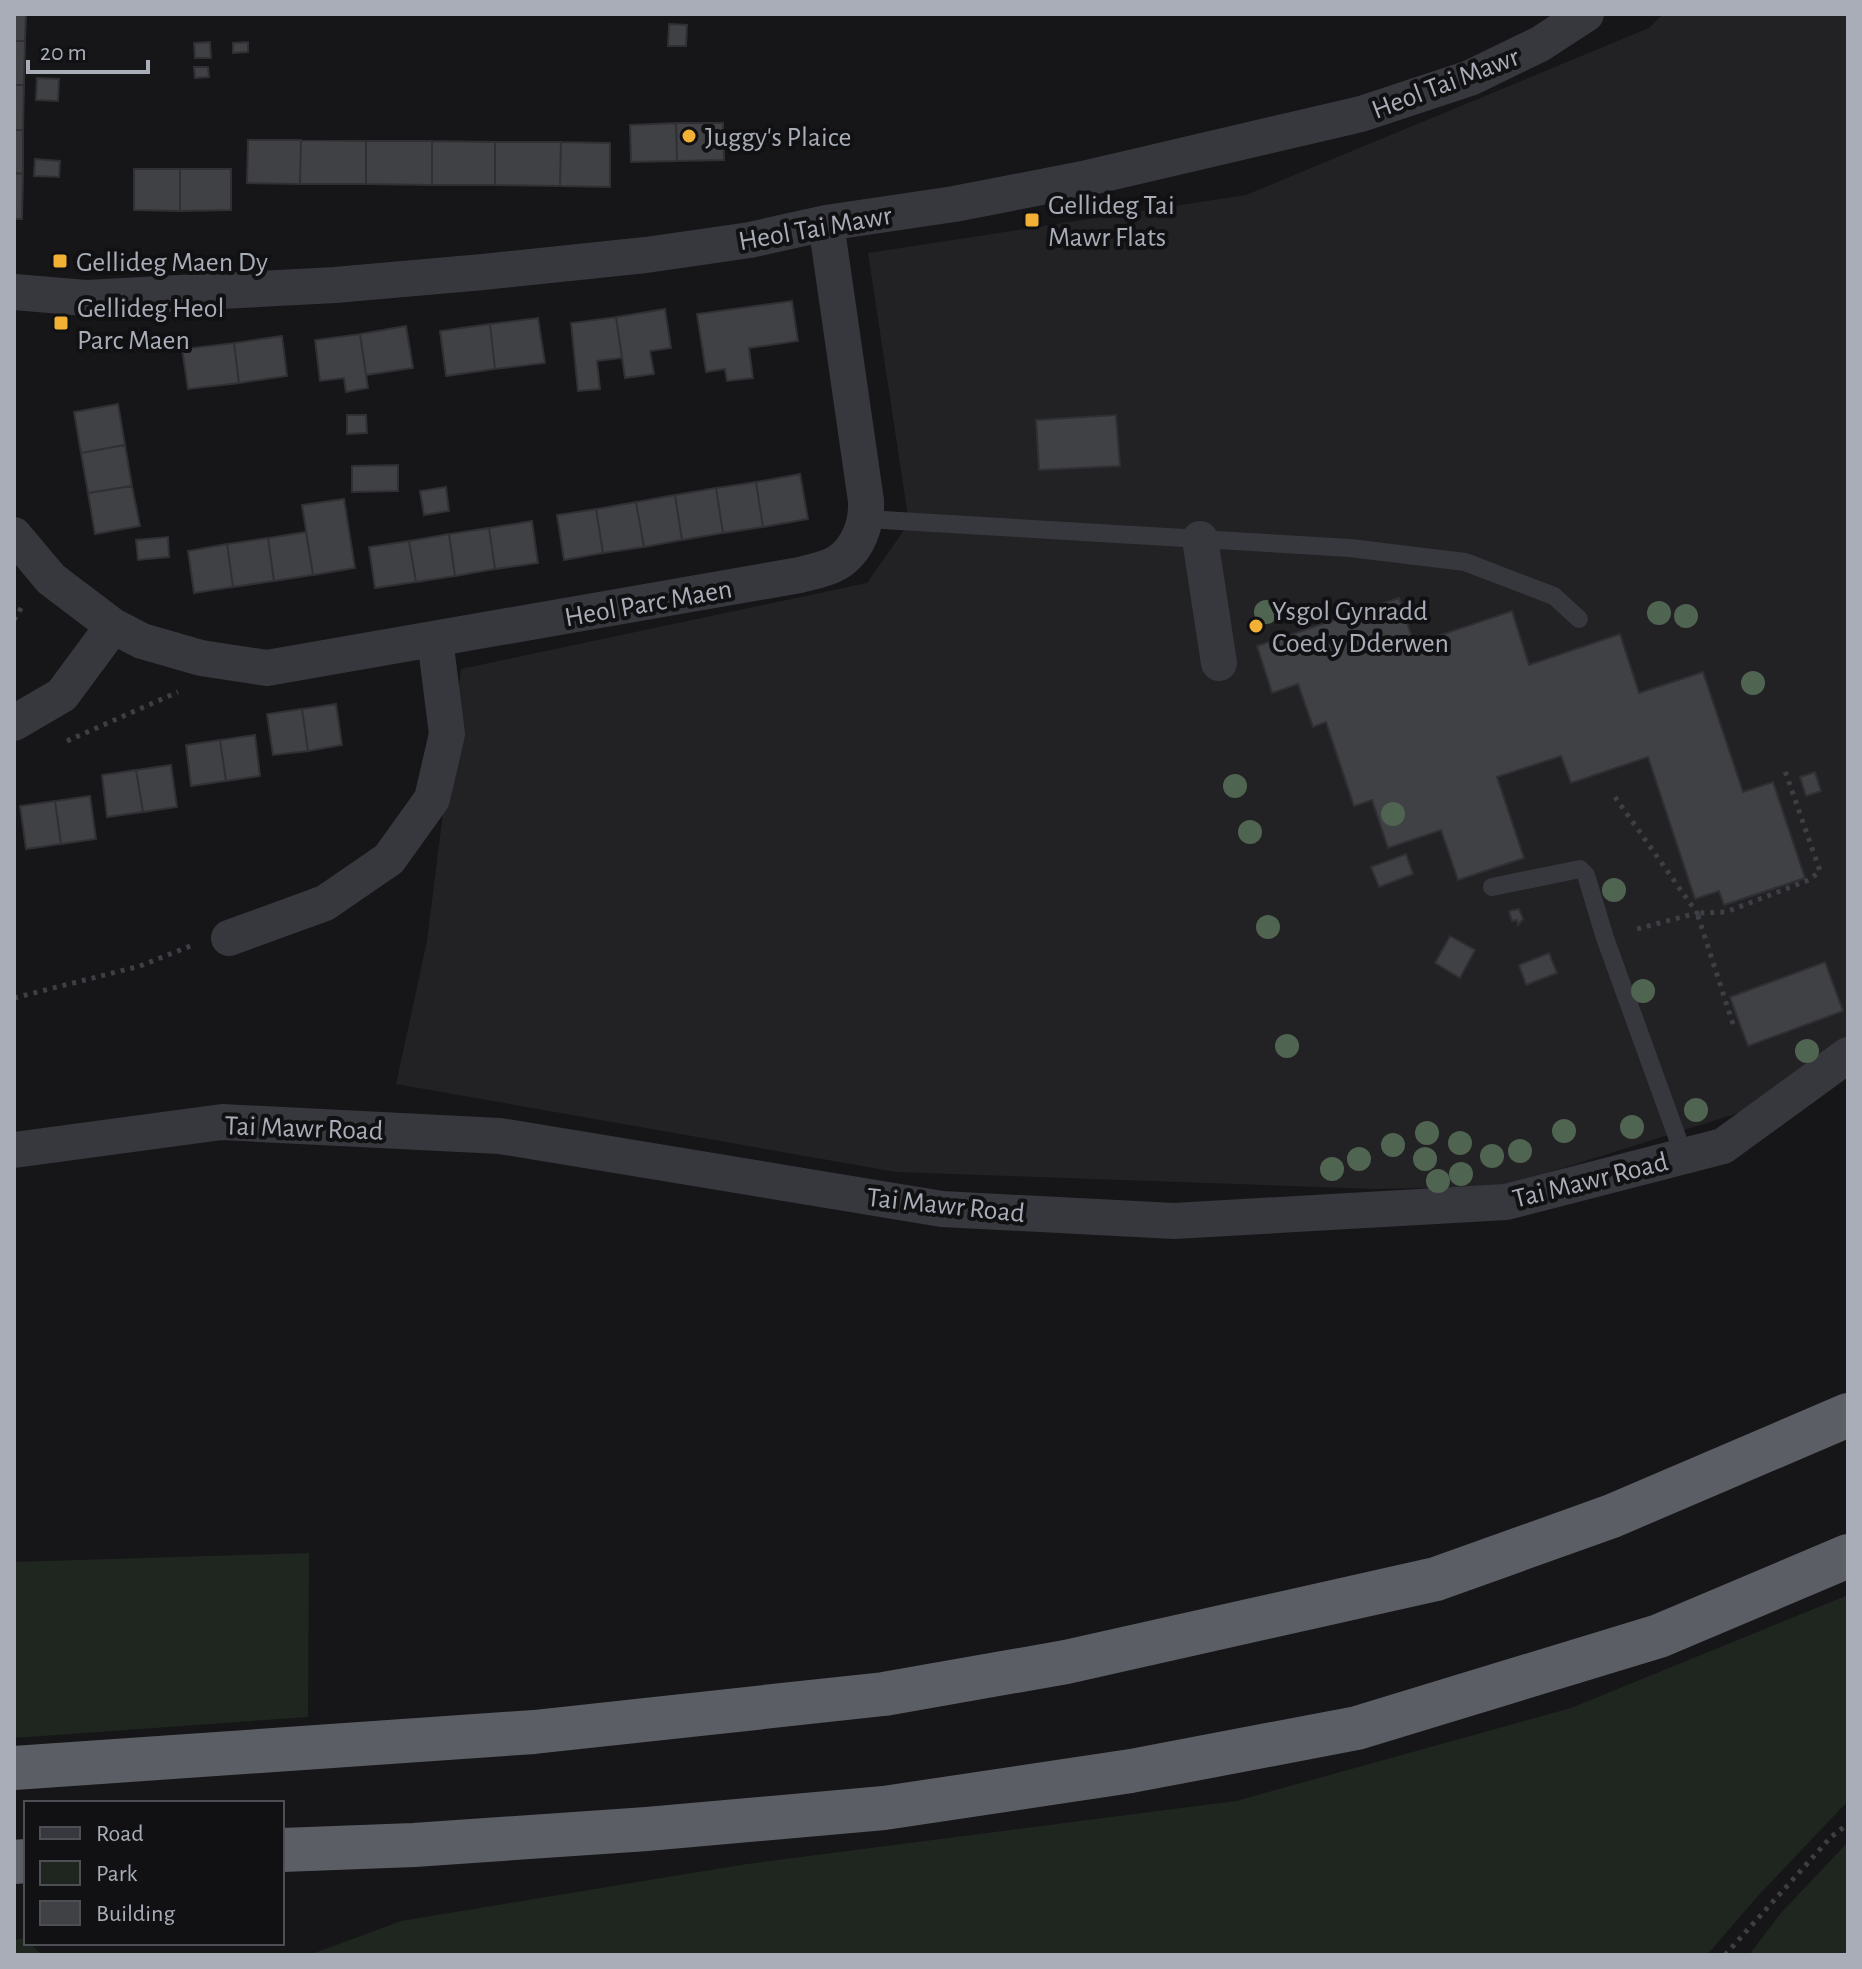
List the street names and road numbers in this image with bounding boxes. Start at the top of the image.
street label: Heol Tai Mawr [1368,43,1523,125]
street label: Heol Tai Mawr [736,202,894,256]
street label: Heol Parc Maen [562,575,734,632]
street label: Tai Mawr Road [224,1112,384,1146]
street label: Tai Mawr Road [1510,1148,1671,1214]
street label: Tai Mawr Road [865,1184,1026,1228]

